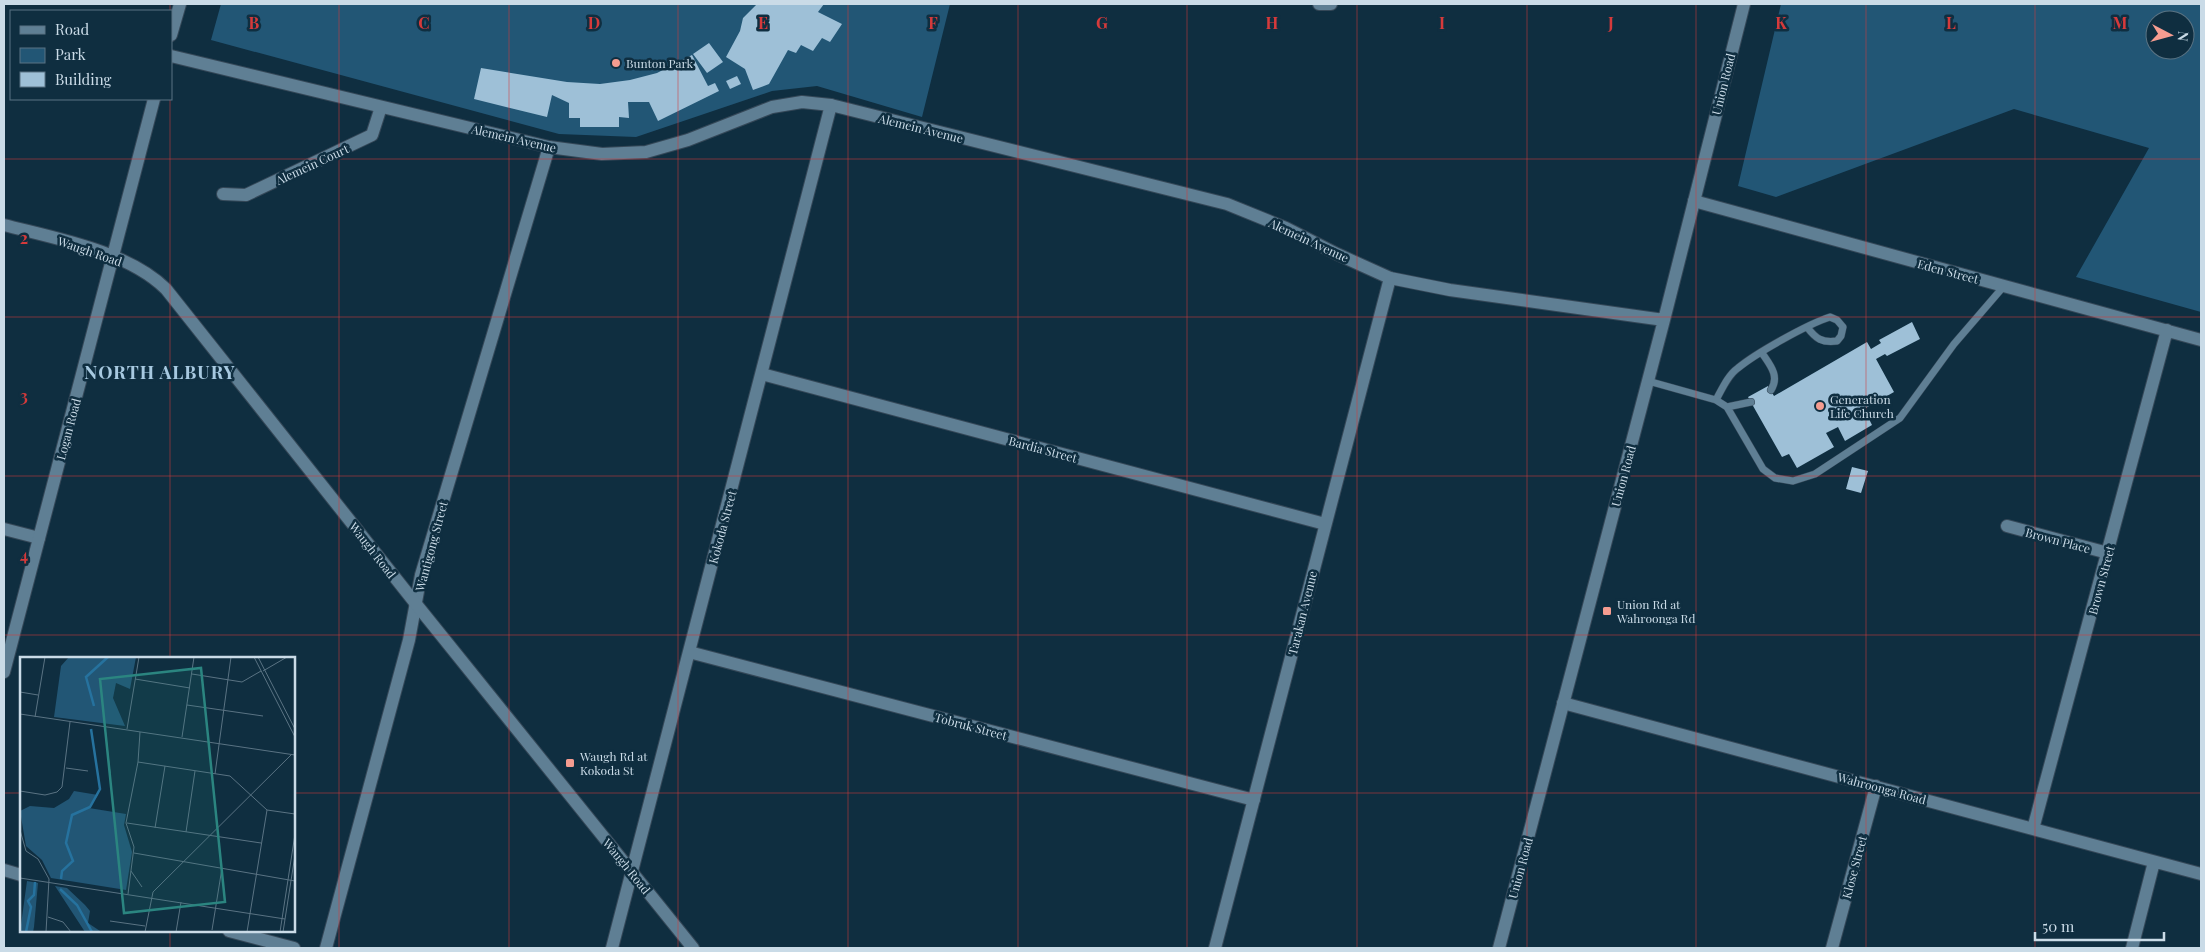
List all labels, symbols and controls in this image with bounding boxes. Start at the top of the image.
legend [10,10,172,100]
north arrow [2145,10,2195,60]
text: B [249,12,260,33]
text: C [418,12,430,33]
text: D [588,12,600,33]
text: E [758,12,768,33]
text: F [928,12,938,33]
text: G [1096,12,1108,33]
text: H [1266,12,1279,33]
text: I [1439,12,1445,33]
text: J [1607,12,1614,33]
text: K [1775,12,1787,33]
text: L [1946,12,1956,33]
text: M [2113,12,2128,33]
text: Road [55,19,89,39]
text: N [2173,30,2193,42]
text: Park [55,44,87,64]
street label: Union Road [1708,52,1738,116]
place label: Bunton Park [626,55,694,71]
marker: Bunton Park [610,57,622,69]
text: Building [55,69,112,89]
street label: Alemein Avenue [876,110,965,146]
street label: Alemein Avenue [469,120,558,156]
street label: Alemein Court [272,140,352,188]
street label: Alemein Avenue [1265,214,1352,266]
text: 2 [20,227,28,248]
street label: Waugh Road [55,232,124,269]
street label: Eden Street [1916,255,1981,287]
district label: NORTH ALBURY [84,360,236,384]
text: 3 [20,385,28,406]
place label: Generation Life Church [1830,391,1894,421]
street label: Logan Road [52,396,84,462]
marker: Generation Life Church [1814,400,1826,412]
street label: Bardia Street [1007,432,1080,466]
street label: Union Road [1607,444,1639,508]
street label: Kokoda Street [705,488,740,565]
street label: Wantigong Street [411,499,451,594]
street label: Waugh Road [345,518,400,581]
street label: Brown Place [2024,524,2092,556]
street label: Brown Street [2084,543,2118,616]
text: 4 [20,544,28,565]
street label: Tarakan Avenue [1284,569,1320,657]
place label: Union Rd at Wahroonga Rd [1616,596,1695,626]
marker: Union Rd at Wahroonga Rd [1601,605,1613,617]
inset map [20,657,295,932]
street label: Tobruk Street [933,709,1010,744]
place label: Waugh Rd at Kokoda St [579,748,648,778]
marker: Waugh Rd at Kokoda St [564,757,576,769]
street label: Wahroonga Road [1835,768,1928,807]
street label: Klose Street [1838,833,1870,900]
street label: Waugh Road [599,834,654,897]
street label: Union Road [1504,836,1536,900]
scale bar [2035,910,2164,942]
text: 50 m [2042,916,2075,936]

